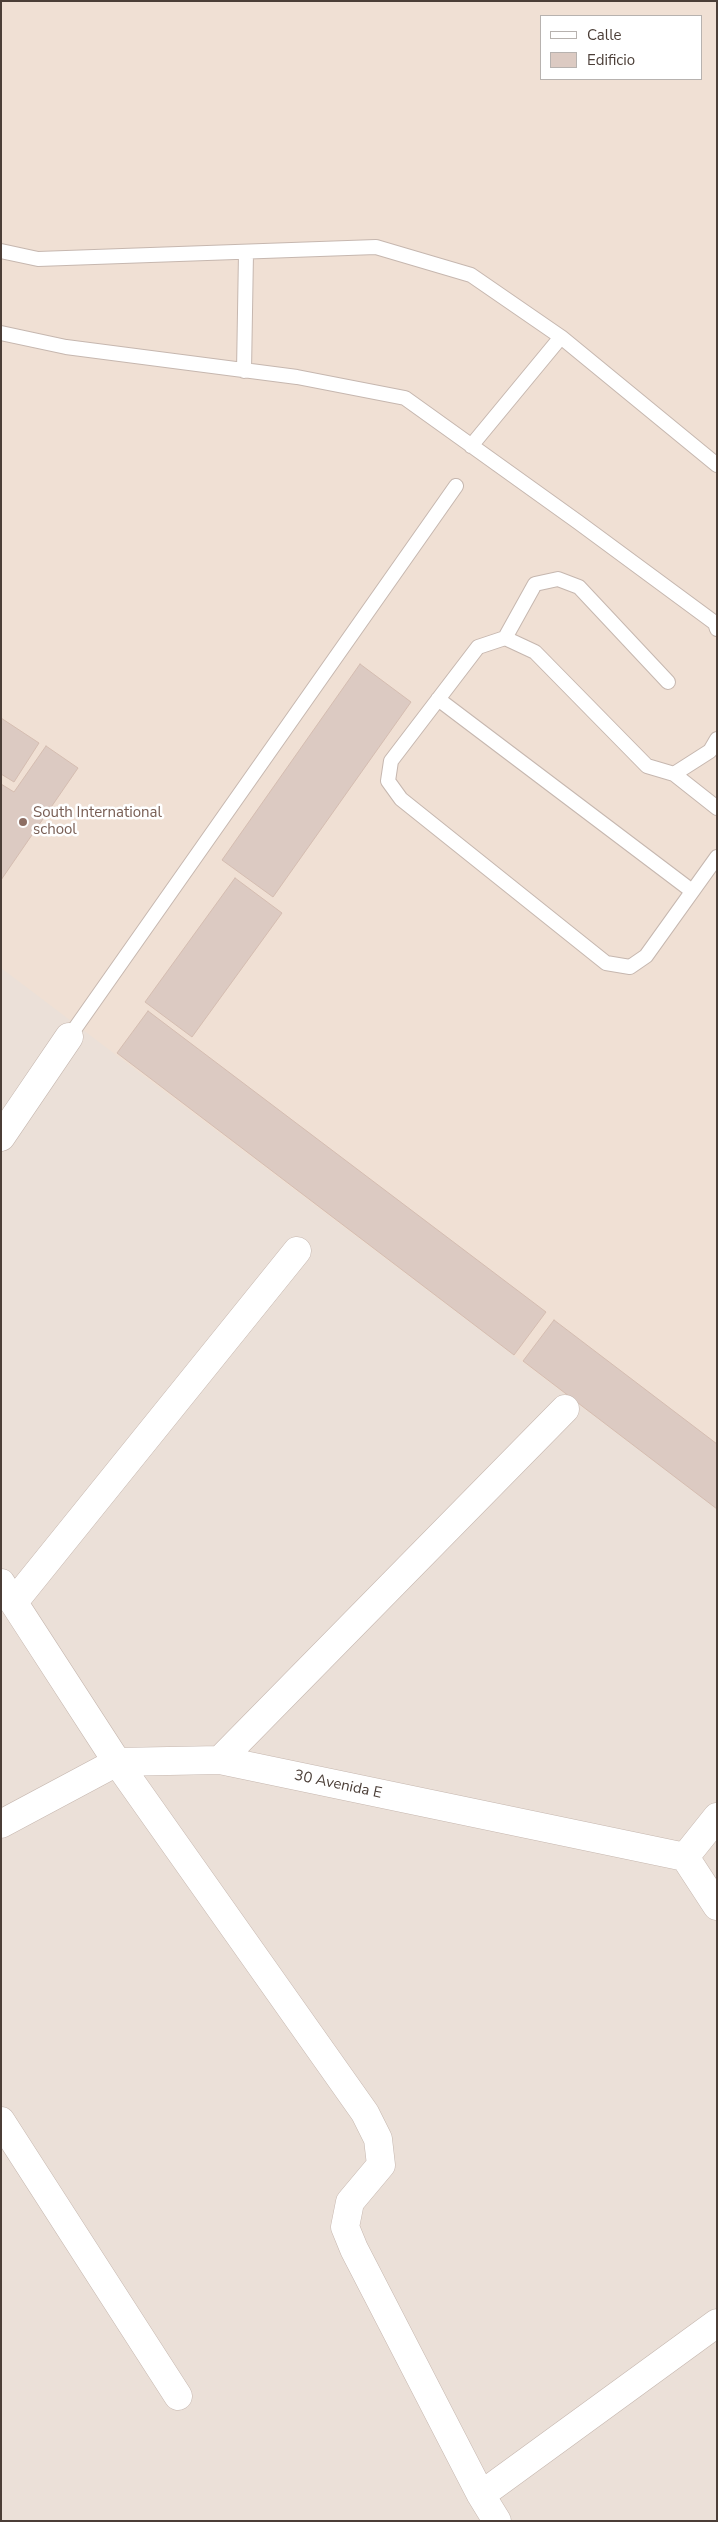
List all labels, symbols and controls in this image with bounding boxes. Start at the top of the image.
legend [540,15,703,80]
text: Calle [587,25,622,45]
text: Edificio [587,50,635,70]
place label: South International school [33,804,162,839]
marker: South International school [17,816,29,828]
street label: 30 Avenida E [292,1767,384,1803]

